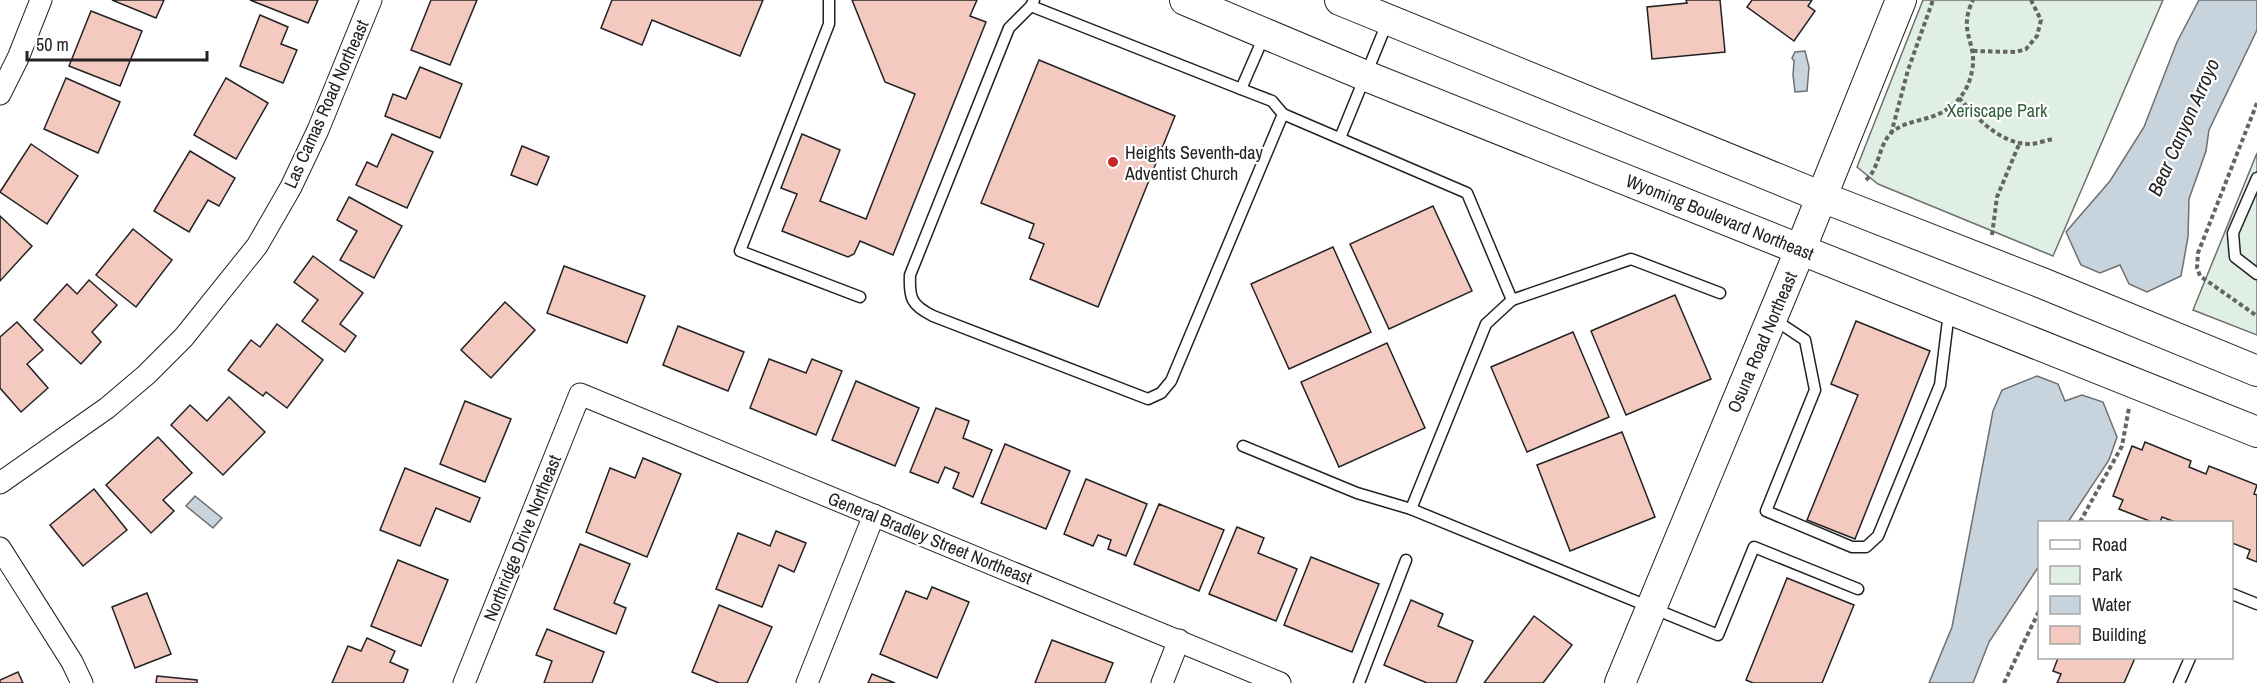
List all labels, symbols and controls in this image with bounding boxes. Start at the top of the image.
street label: Las Camas Road Northeast [278,16,374,192]
scale bar [27,24,207,62]
text: 50 m [36,32,69,57]
water label: Bear Canyon Arroyo [2141,54,2225,200]
park label: Xeriscape Park [1947,98,2048,123]
place label: Heights Seventh-day Adventist Church [1124,140,1263,186]
marker: Heights Seventh-day Adventist Church [1106,155,1120,169]
street label: Wyoming Boulevard Northeast [1622,168,1818,266]
street label: Osuna Road Northeast [1721,268,1803,416]
street label: Northridge Drive Northeast [477,451,567,625]
street label: General Bradley Street Northeast [824,486,1036,590]
legend [2038,521,2233,659]
text: Road [2092,532,2127,557]
text: Park [2092,562,2123,587]
text: Water [2092,592,2131,617]
text: Building [2092,622,2147,647]

